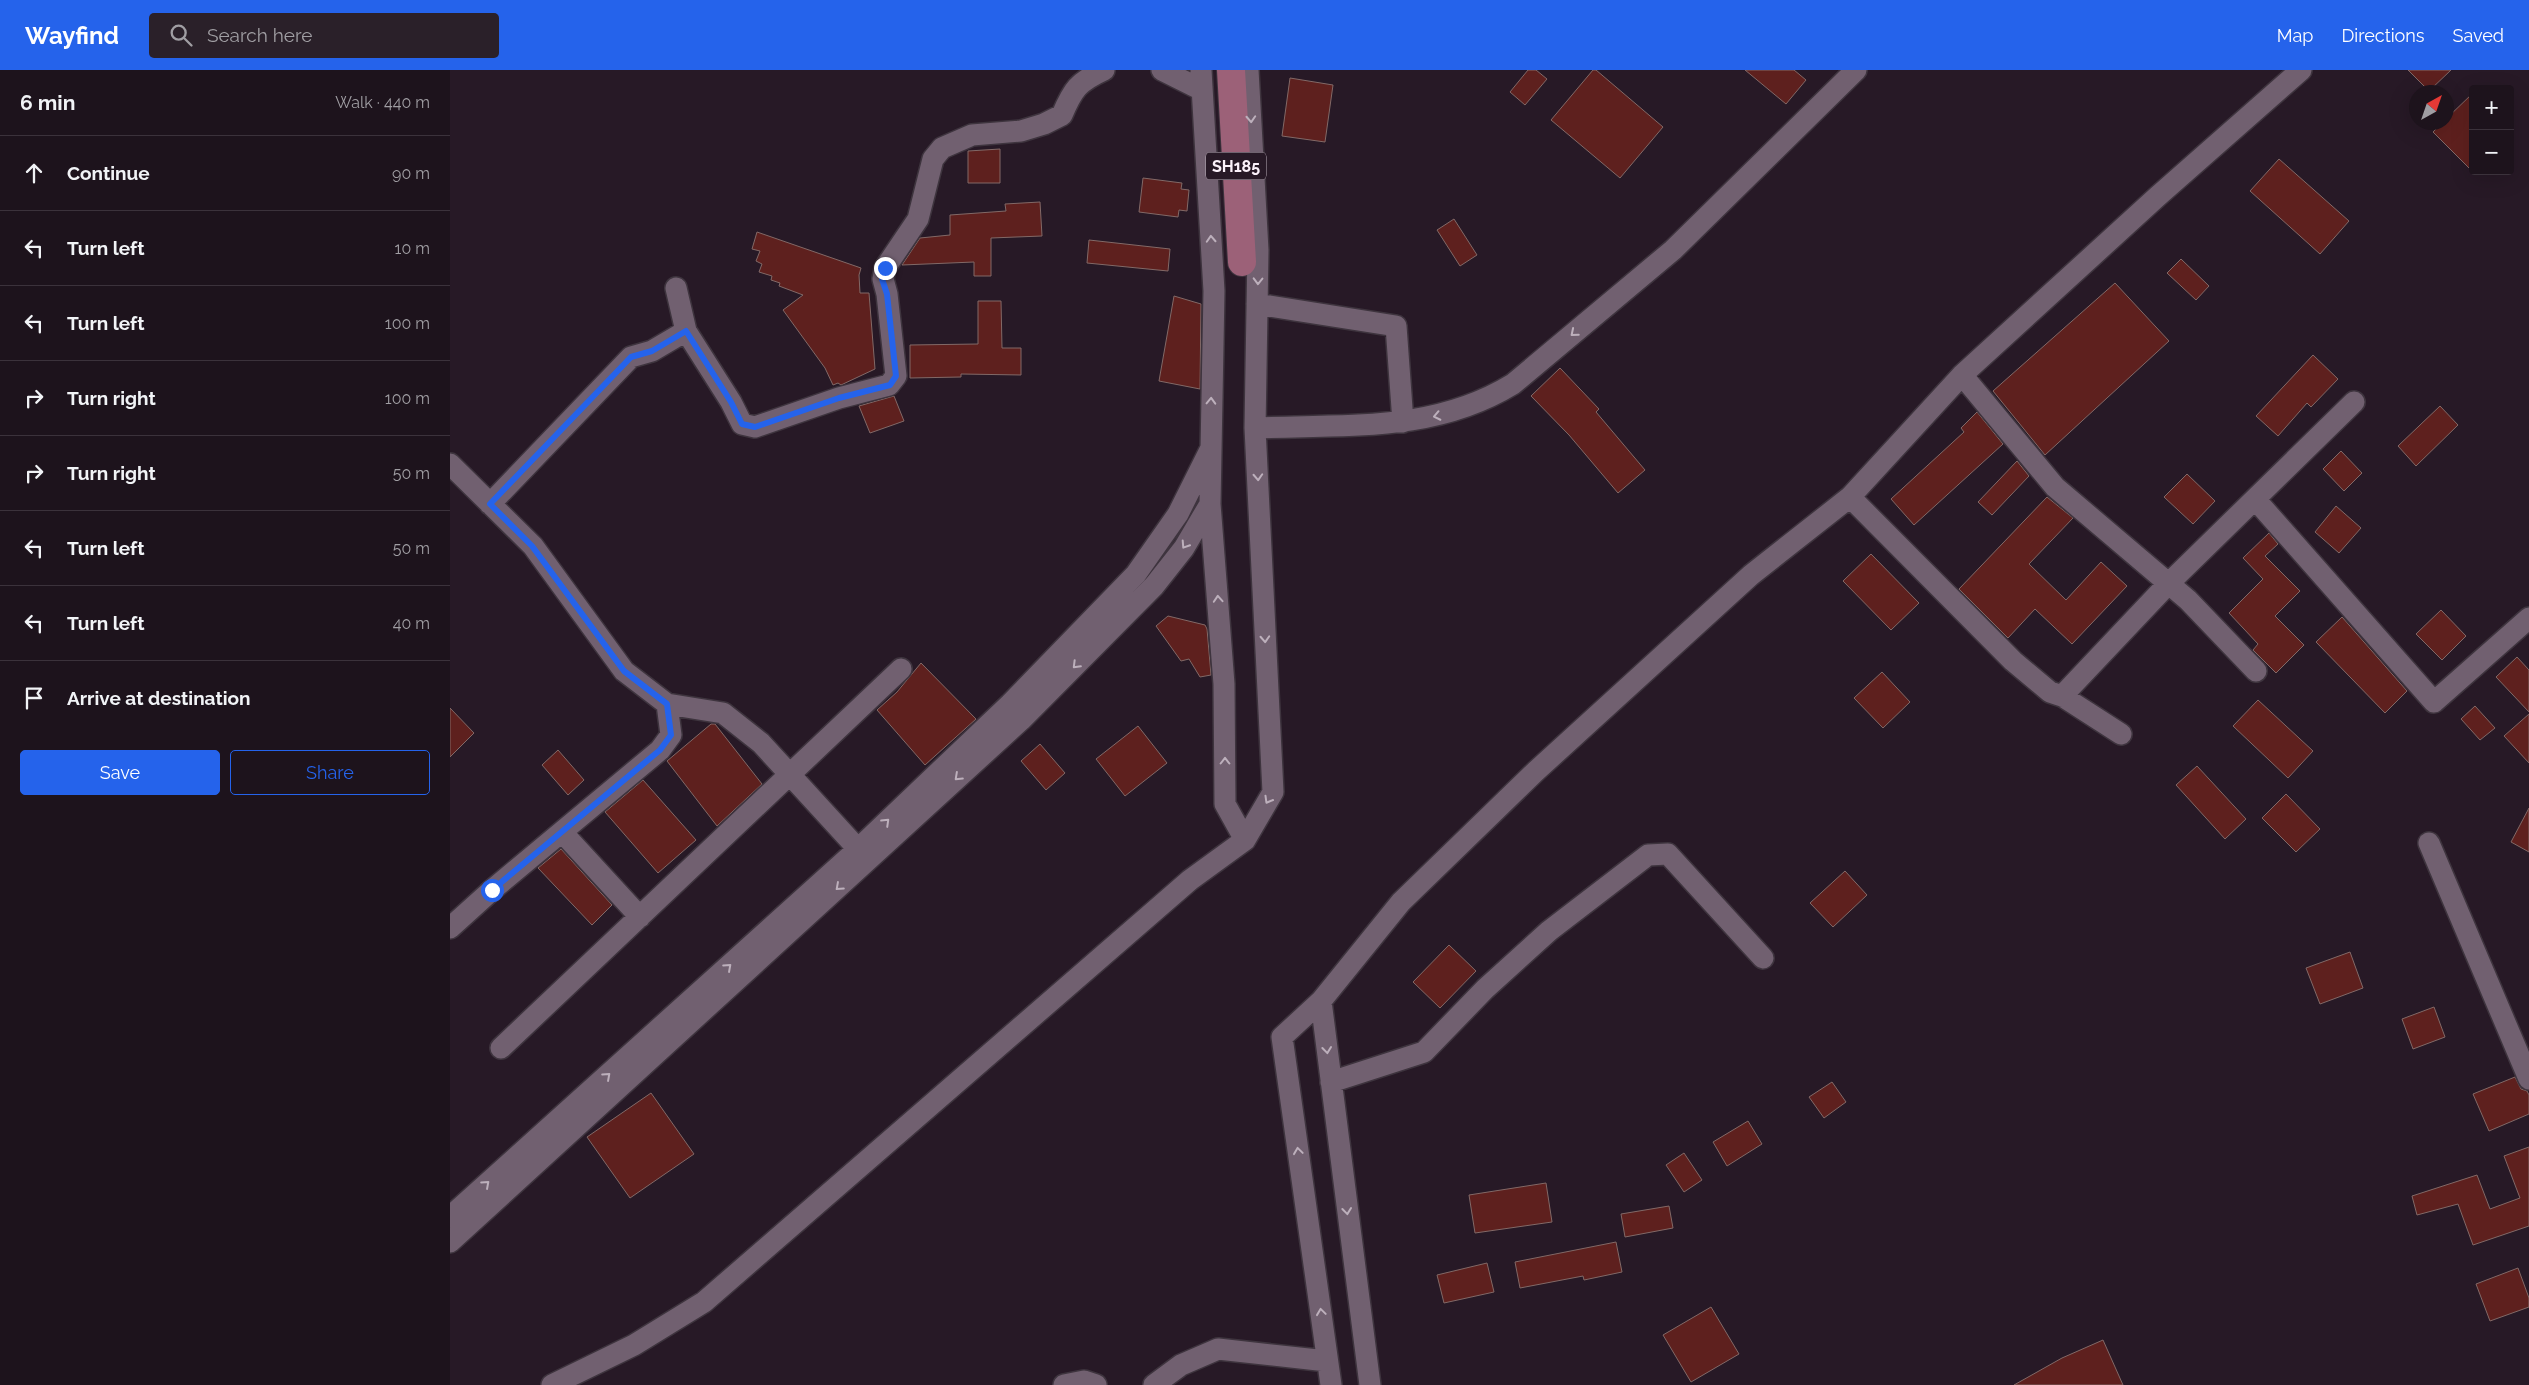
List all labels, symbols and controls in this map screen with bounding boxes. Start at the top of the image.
search box [149,13,499,58]
text: Wayfind [25,21,119,50]
icon: search [167,21,195,49]
text: Search here [207,24,312,46]
text: Map [2277,25,2313,46]
text: Directions [2341,25,2425,46]
text: Saved [2453,25,2504,46]
north arrow [2409,85,2454,130]
map controls [2469,85,2514,175]
button: + [2469,85,2514,130]
text: 6 min [20,90,75,115]
text: Walk · 440 m [335,93,430,112]
one-way arrow [1246,115,1256,123]
button: − [2469,130,2514,175]
road number: SH185 [1206,152,1266,180]
icon: ahead [20,159,48,187]
text: Continue [67,162,150,184]
text: 90 m [392,164,430,183]
icon: left [20,234,48,262]
one-way arrow [1205,234,1216,242]
text: Turn left [67,237,144,259]
text: 10 m [395,239,430,258]
route end [874,257,897,280]
one-way arrow [1252,277,1263,285]
icon: left [20,309,48,337]
text: Turn left [67,312,144,334]
text: 100 m [385,314,430,333]
one-way arrow [1571,328,1580,337]
icon: right [20,384,48,412]
text: Turn right [67,387,156,409]
text: 100 m [385,389,430,408]
one-way arrow [1206,397,1216,404]
one-way arrow [1433,410,1442,421]
icon: right [20,459,48,487]
text: Turn right [67,462,156,484]
text: 50 m [393,464,430,483]
one-way arrow [1252,473,1263,481]
icon: left [20,534,48,562]
text: Turn left [67,537,144,559]
text: 50 m [393,539,430,558]
one-way arrow [1182,540,1192,549]
one-way arrow [1213,595,1224,603]
icon: left [20,609,48,637]
text: Turn left [67,612,144,634]
text: 40 m [393,614,430,633]
one-way arrow [1260,635,1271,643]
one-way arrow [1072,659,1081,668]
icon: arrive [20,684,48,712]
text: Arrive at destination [67,687,251,709]
button: Save [20,750,220,795]
button: Share [230,750,430,795]
one-way arrow [1220,757,1230,764]
one-way arrow [955,771,964,780]
one-way arrow [1264,795,1274,804]
one-way arrow [881,819,890,828]
route start [481,879,504,902]
one-way arrow [835,881,844,890]
one-way arrow [722,964,731,973]
one-way arrow [1321,1046,1332,1054]
one-way arrow [602,1072,611,1081]
one-way arrow [1294,1147,1304,1156]
one-way arrow [481,1181,490,1190]
one-way arrow [1342,1207,1352,1215]
one-way arrow [1316,1308,1326,1317]

